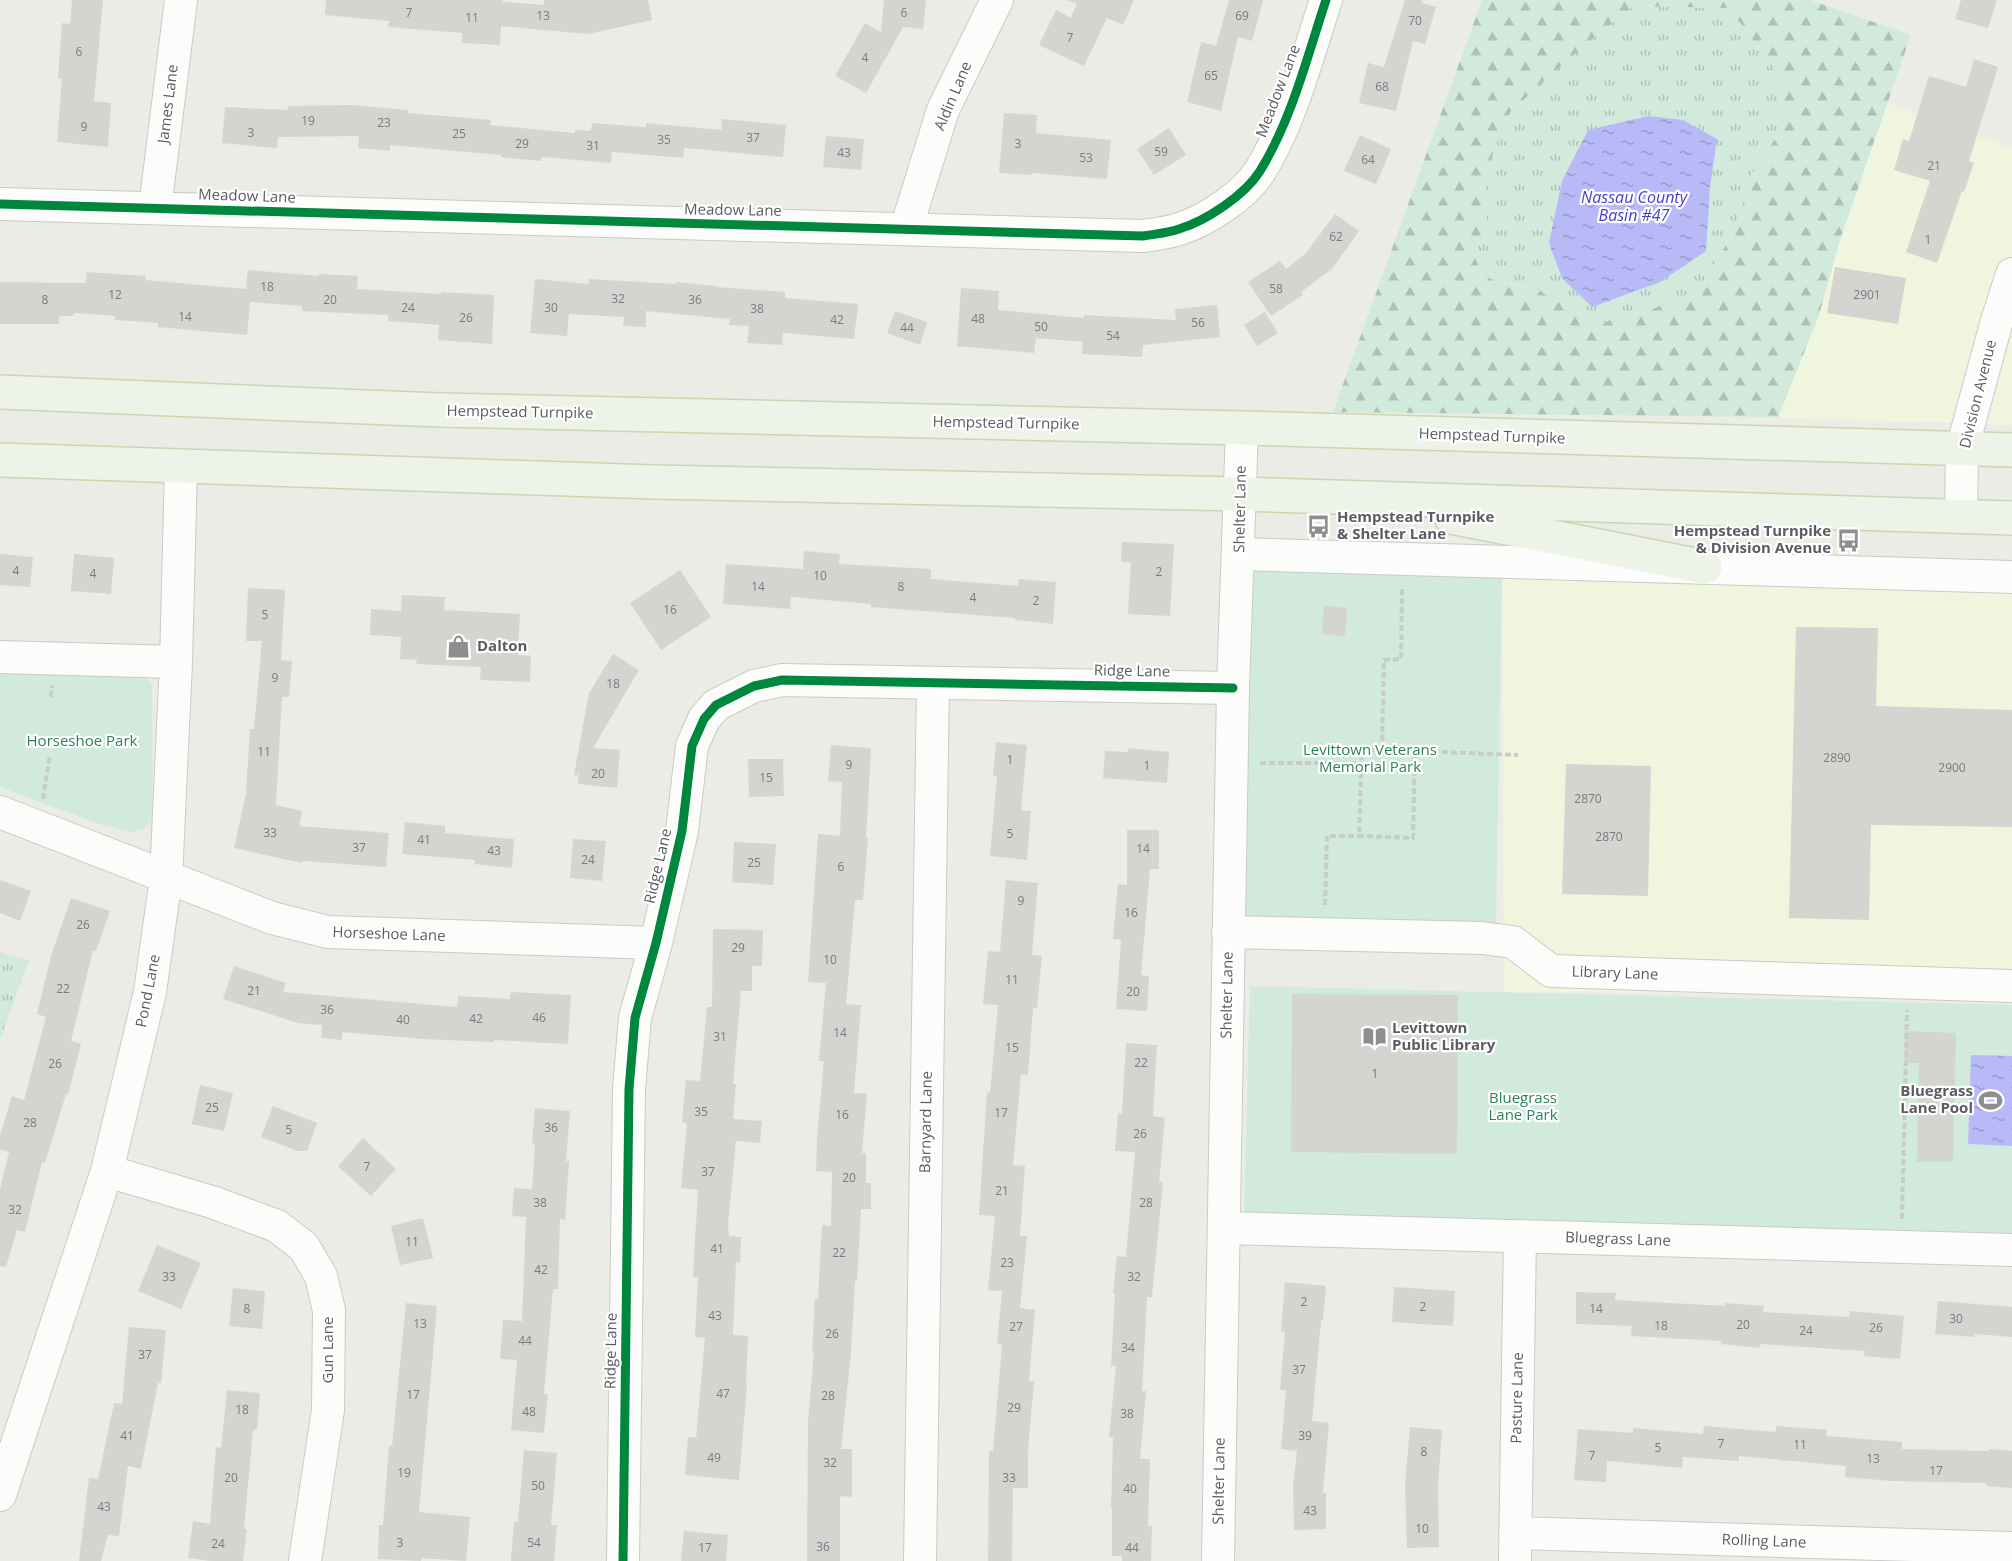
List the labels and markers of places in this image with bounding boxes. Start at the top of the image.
place label: Hempstead Turnpike & Shelter Lane [1337,506,1494,543]
bus stop icon: Hempstead Turnpike & Shelter Lane [1306,513,1332,539]
place label: Hempstead Turnpike & Division Avenue [1674,520,1831,557]
bus stop icon: Hempstead Turnpike & Division Avenue [1836,527,1862,553]
shop icon: Dalton [446,633,472,659]
place label: Dalton [477,635,527,655]
place label: Levittown Public Library [1392,1017,1496,1054]
library icon: Levittown Public Library [1361,1024,1387,1050]
place label: Bluegrass Lane Pool [1900,1080,1973,1117]
sports icon: Bluegrass Lane Pool [1978,1087,2004,1113]

